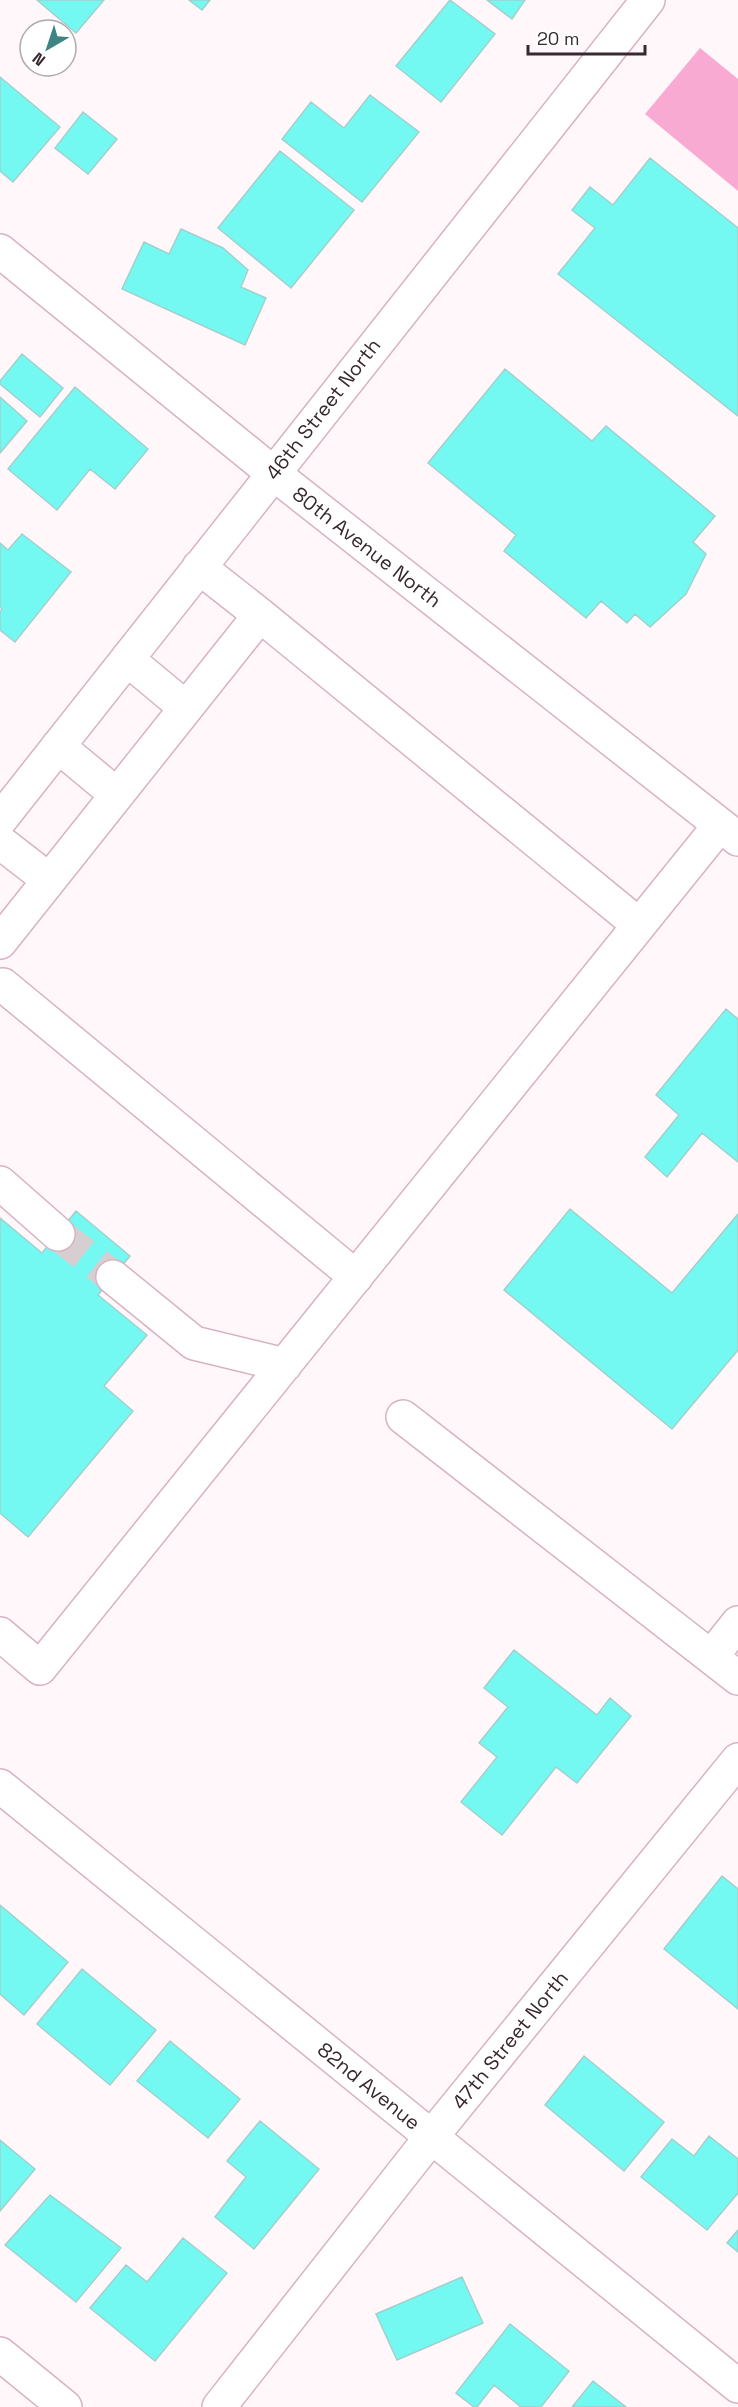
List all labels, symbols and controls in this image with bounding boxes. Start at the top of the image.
north arrow [18,18,78,78]
scale bar [528,18,645,56]
text: 20 m [537,27,580,50]
text: N [28,48,50,71]
street label: 46th Street North [260,333,386,485]
street label: 80th Avenue North [287,481,447,613]
street label: 47th Street North [446,1966,574,2114]
street label: 82nd Avenue [312,2037,426,2135]

